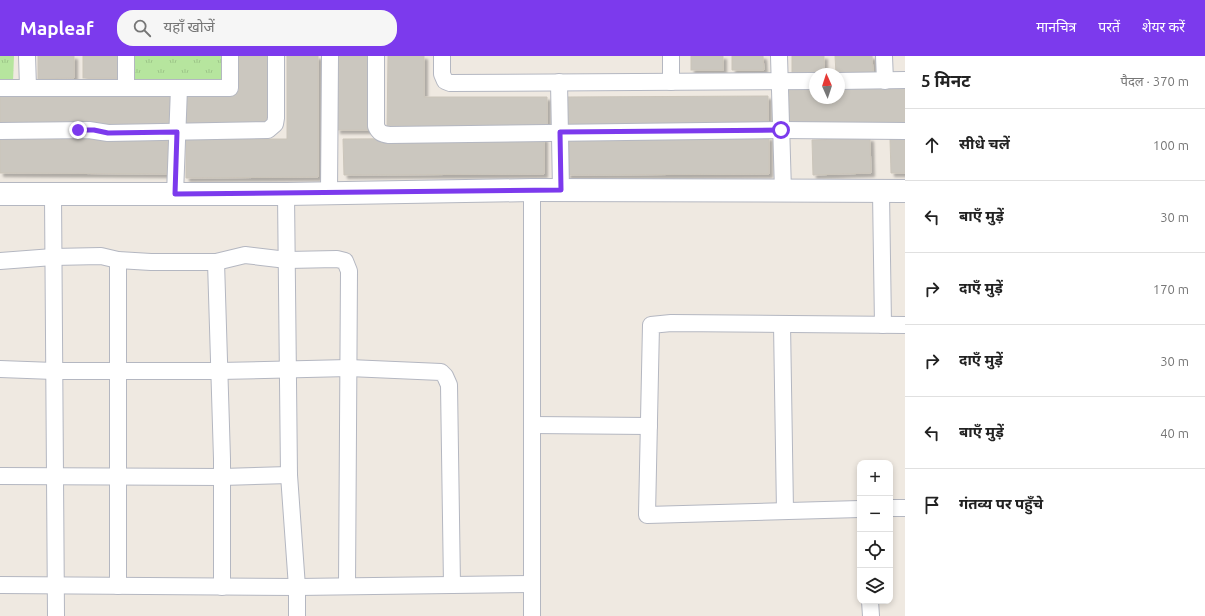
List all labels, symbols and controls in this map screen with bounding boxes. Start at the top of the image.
search box [117,10,397,46]
text: Mapleaf [20,17,93,39]
icon: search [131,17,153,39]
text: यहाँ खोजें [163,18,215,35]
text: मानचित्र [1036,19,1076,35]
text: परतें [1098,19,1120,35]
text: शेयर करें [1142,19,1185,35]
north arrow [809,68,845,104]
text: 5 मिनट [921,71,970,90]
text: पैदल · 370 m [1121,74,1189,88]
route end [69,121,87,139]
route start [772,121,790,139]
icon: ahead [921,134,943,156]
text: सीधे चलें [959,135,1010,152]
text: 100 m [1153,138,1189,152]
icon: left [921,206,943,228]
text: बाएँ मुड़ें [959,207,1004,224]
text: 30 m [1160,210,1189,224]
icon: right [921,278,943,300]
text: दाएँ मुड़ें [959,279,1003,296]
text: 170 m [1153,282,1189,296]
icon: right [921,350,943,372]
text: दाएँ मुड़ें [959,351,1003,368]
text: 30 m [1160,354,1189,368]
icon: left [921,422,943,444]
text: बाएँ मुड़ें [959,423,1004,440]
text: 40 m [1160,426,1189,440]
map controls [857,460,893,604]
button: + [857,460,893,496]
icon: arrive [921,494,943,516]
text: गंतव्य पर पहुँचे [959,495,1043,512]
button: − [857,496,893,532]
button: locate [857,532,893,568]
button: layers [857,568,893,604]

